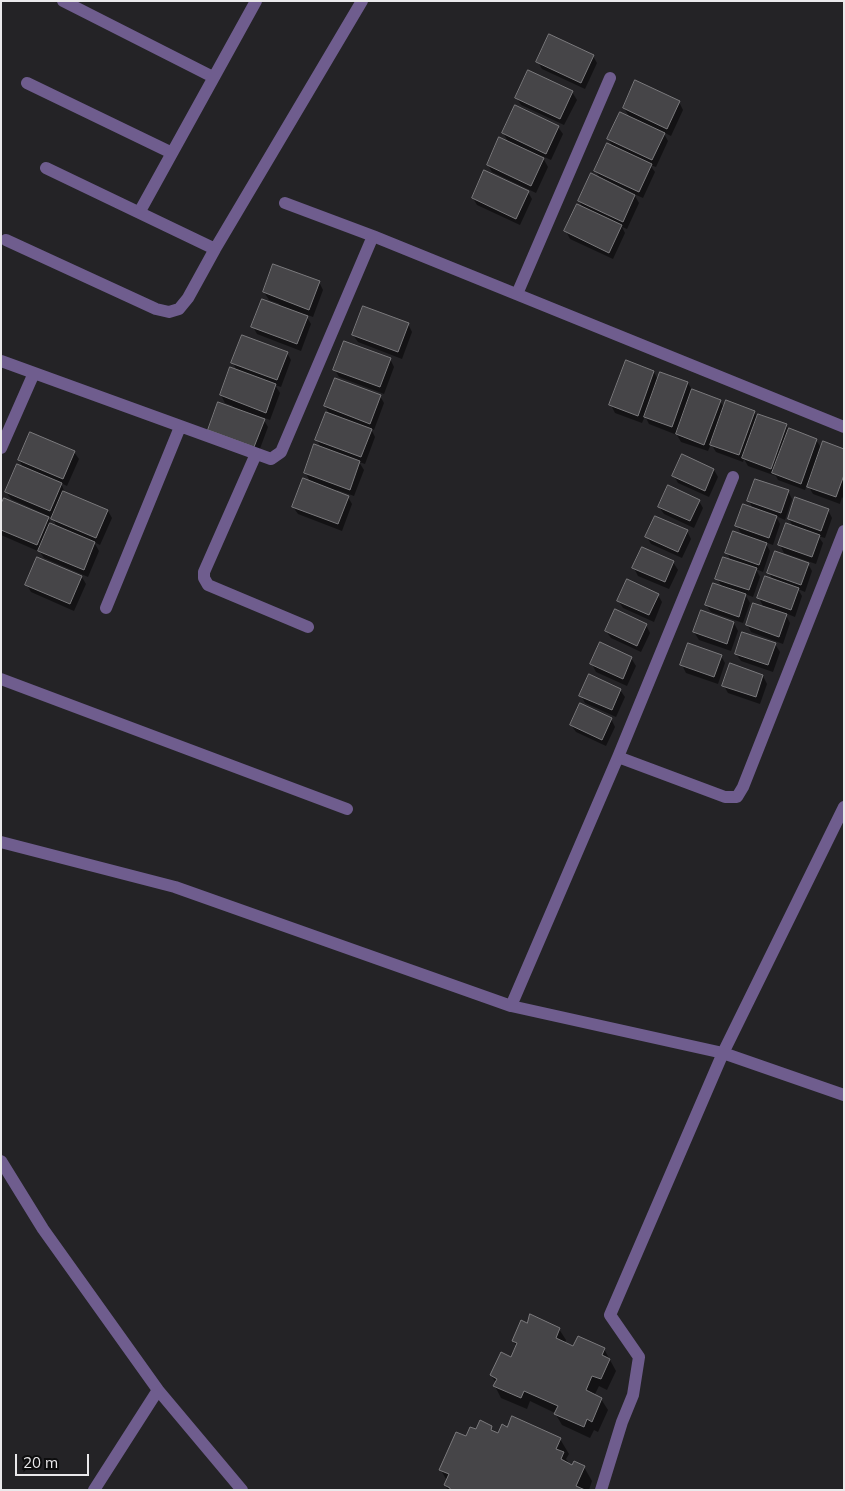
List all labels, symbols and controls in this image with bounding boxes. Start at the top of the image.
scale bar [18,1444,91,1476]
text: 20 m [23,1453,58,1472]

